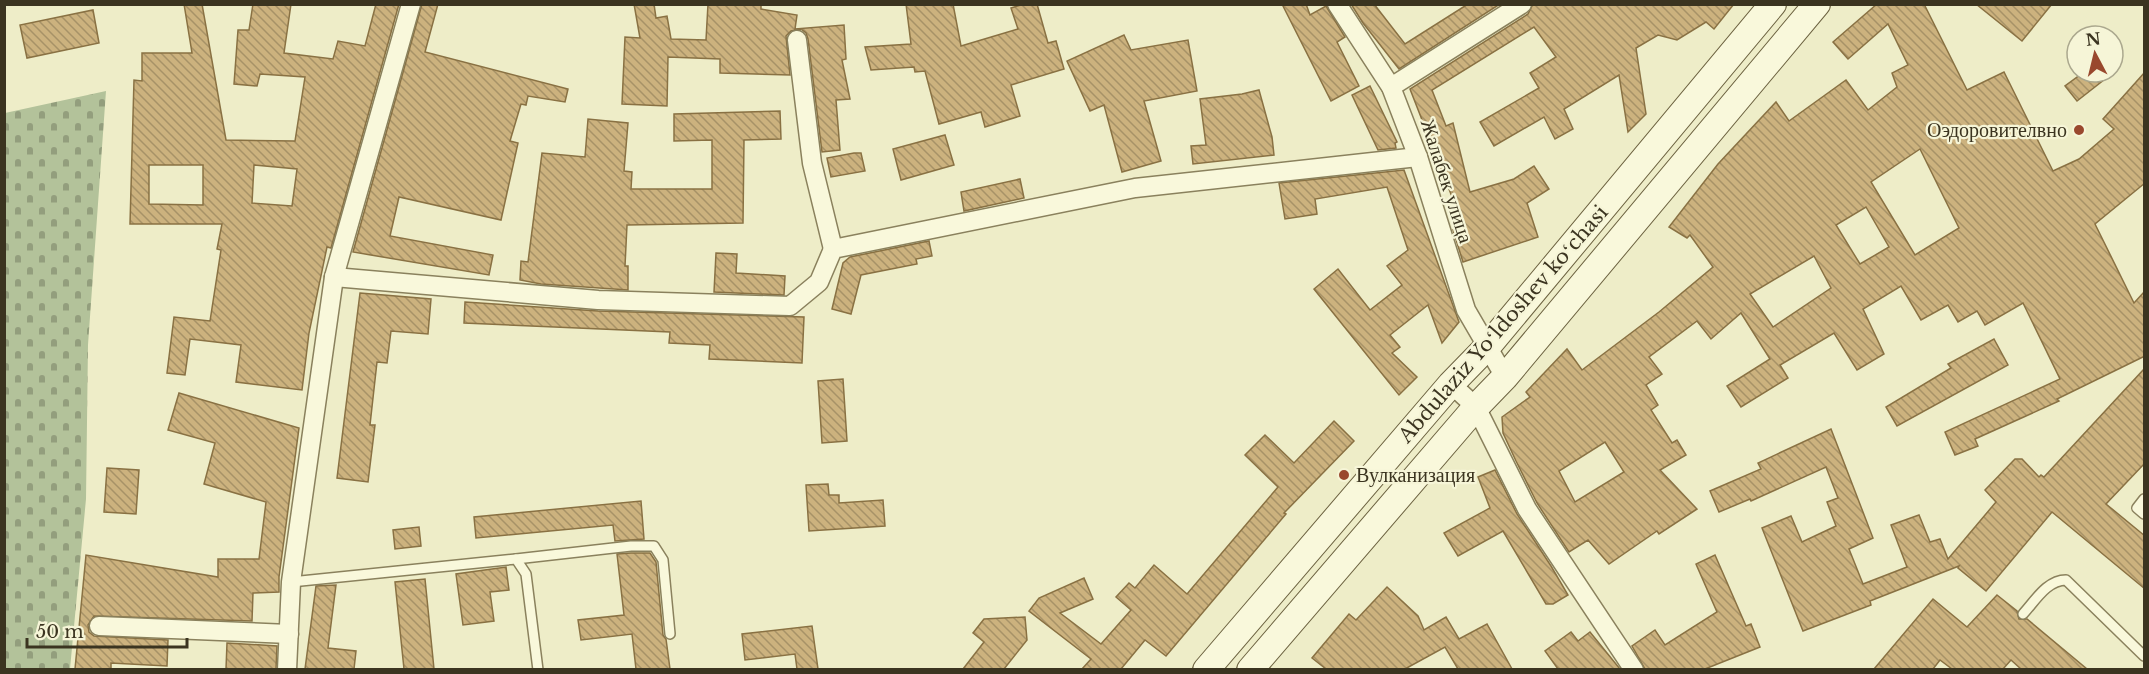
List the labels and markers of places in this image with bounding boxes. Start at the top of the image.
place label: Оэдоровителвно [1927,118,2067,142]
marker: Оэдоровителвно [2072,123,2086,137]
place label: Вулканизация [1356,463,1475,487]
marker: Вулканизация [1337,468,1351,482]

